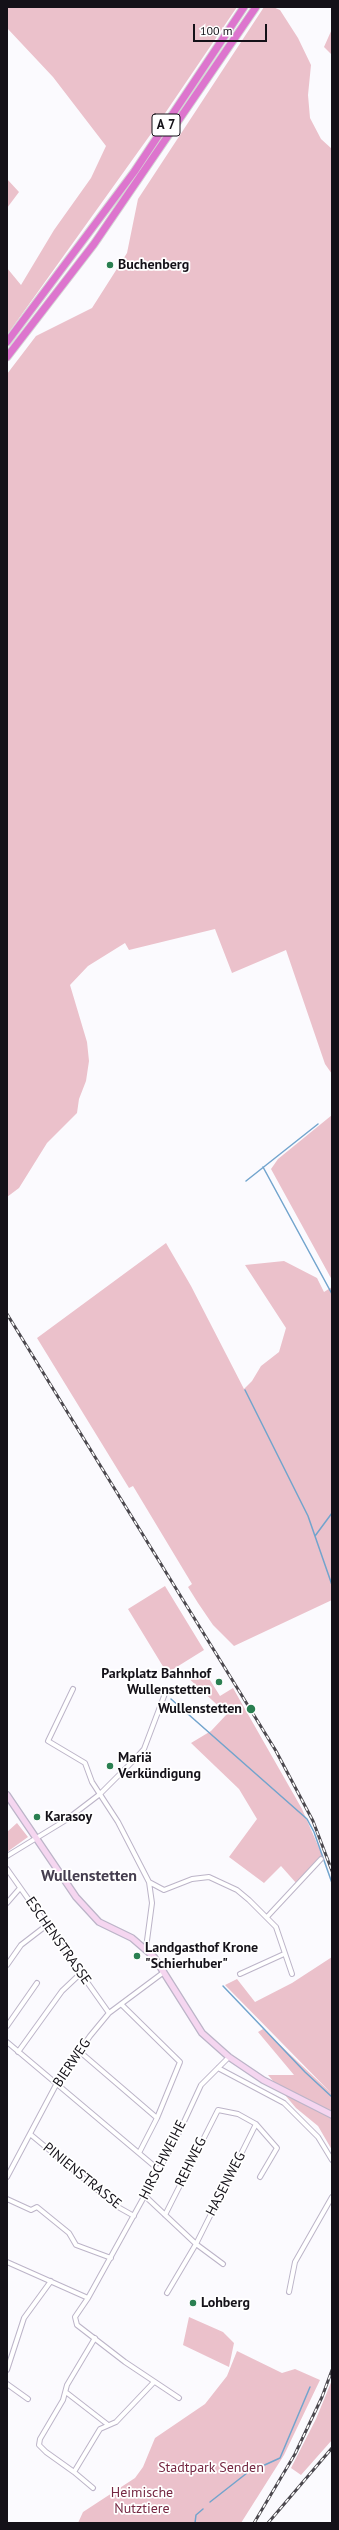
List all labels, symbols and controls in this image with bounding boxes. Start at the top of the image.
scale bar [195,16,269,42]
text: 100 m [200,23,233,38]
road number: A 7 [152,114,180,136]
place label: Buchenberg [118,257,189,273]
marker: Buchenberg [105,260,115,270]
place label: Parkplatz Bahnhof Wullenstetten [101,1666,211,1698]
marker: Parkplatz Bahnhof Wullenstetten [214,1677,224,1687]
place label: Wullenstetten [158,1701,242,1717]
marker: Wullenstetten [245,1703,257,1715]
place label: Mariä Verkündigung [118,1750,201,1782]
marker: Mariä Verkündigung [105,1761,115,1771]
place label: Karasoy [45,1809,92,1825]
marker: Karasoy [32,1812,42,1822]
district label: Wullenstetten [41,1866,137,1886]
street label: ESCHENSTRASSE [22,1894,94,1988]
place label: Landgasthof Krone "Schierhuber" [145,1940,258,1972]
marker: Landgasthof Krone "Schierhuber" [132,1951,142,1961]
street label: BIERWEG [50,2035,94,2091]
street label: HIRSCHWEIHE [136,2118,190,2202]
street label: REHWEG [172,2135,210,2189]
street label: PINIENSTRASSE [39,2139,125,2213]
street label: HASENWEG [203,2149,249,2219]
place label: Lohberg [201,2295,250,2311]
marker: Lohberg [188,2298,198,2308]
park label: Stadtpark Senden [158,2460,264,2476]
park label: Heimische Nutztiere [111,2485,173,2518]

